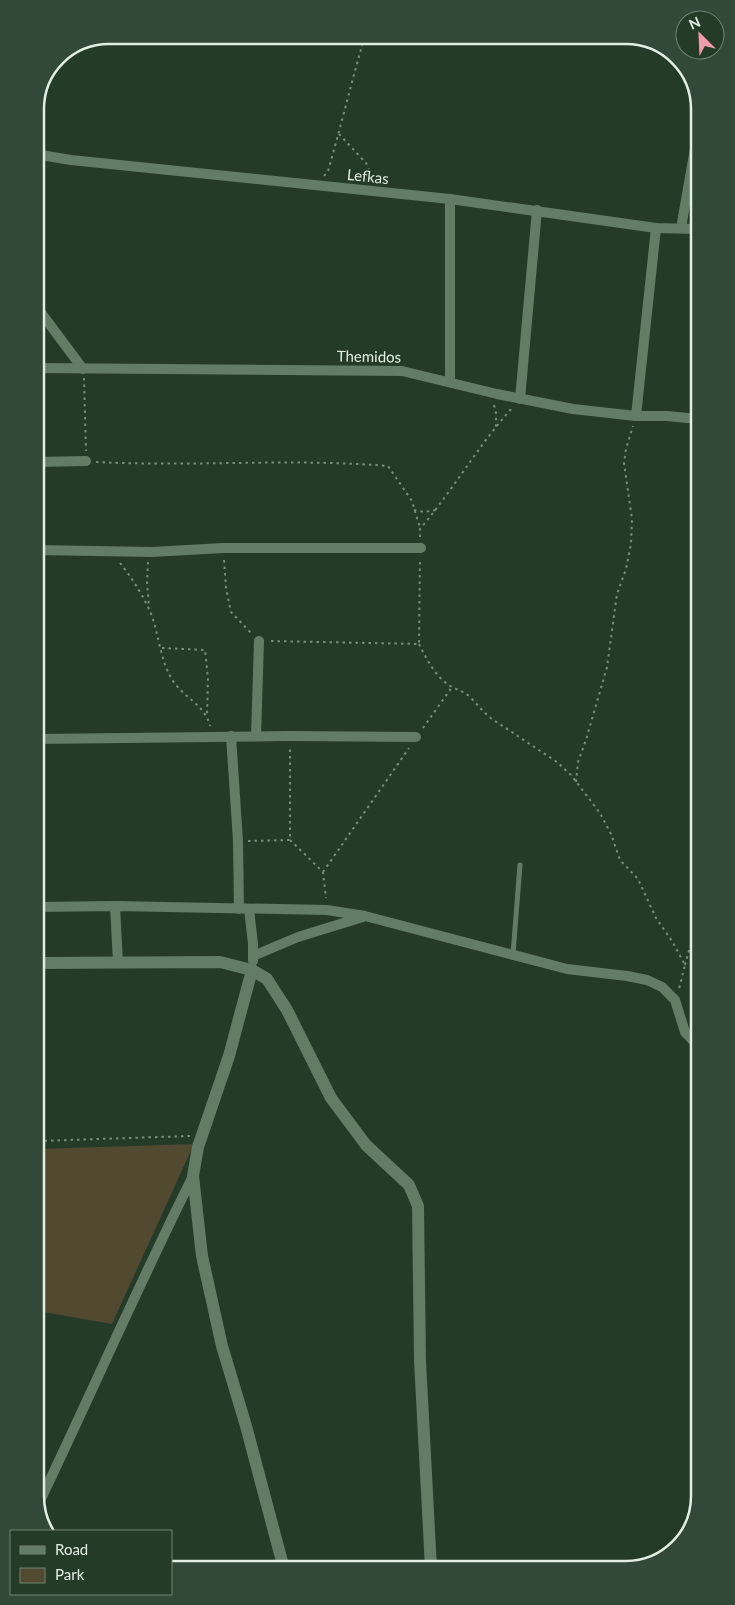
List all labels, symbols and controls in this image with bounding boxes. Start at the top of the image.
north arrow [675,10,725,60]
text: N [686,13,703,33]
street label: Lefkas [346,165,390,187]
street label: Themidos [337,346,401,366]
legend [10,1530,172,1595]
text: Road [55,1540,88,1558]
text: Park [55,1565,85,1583]

